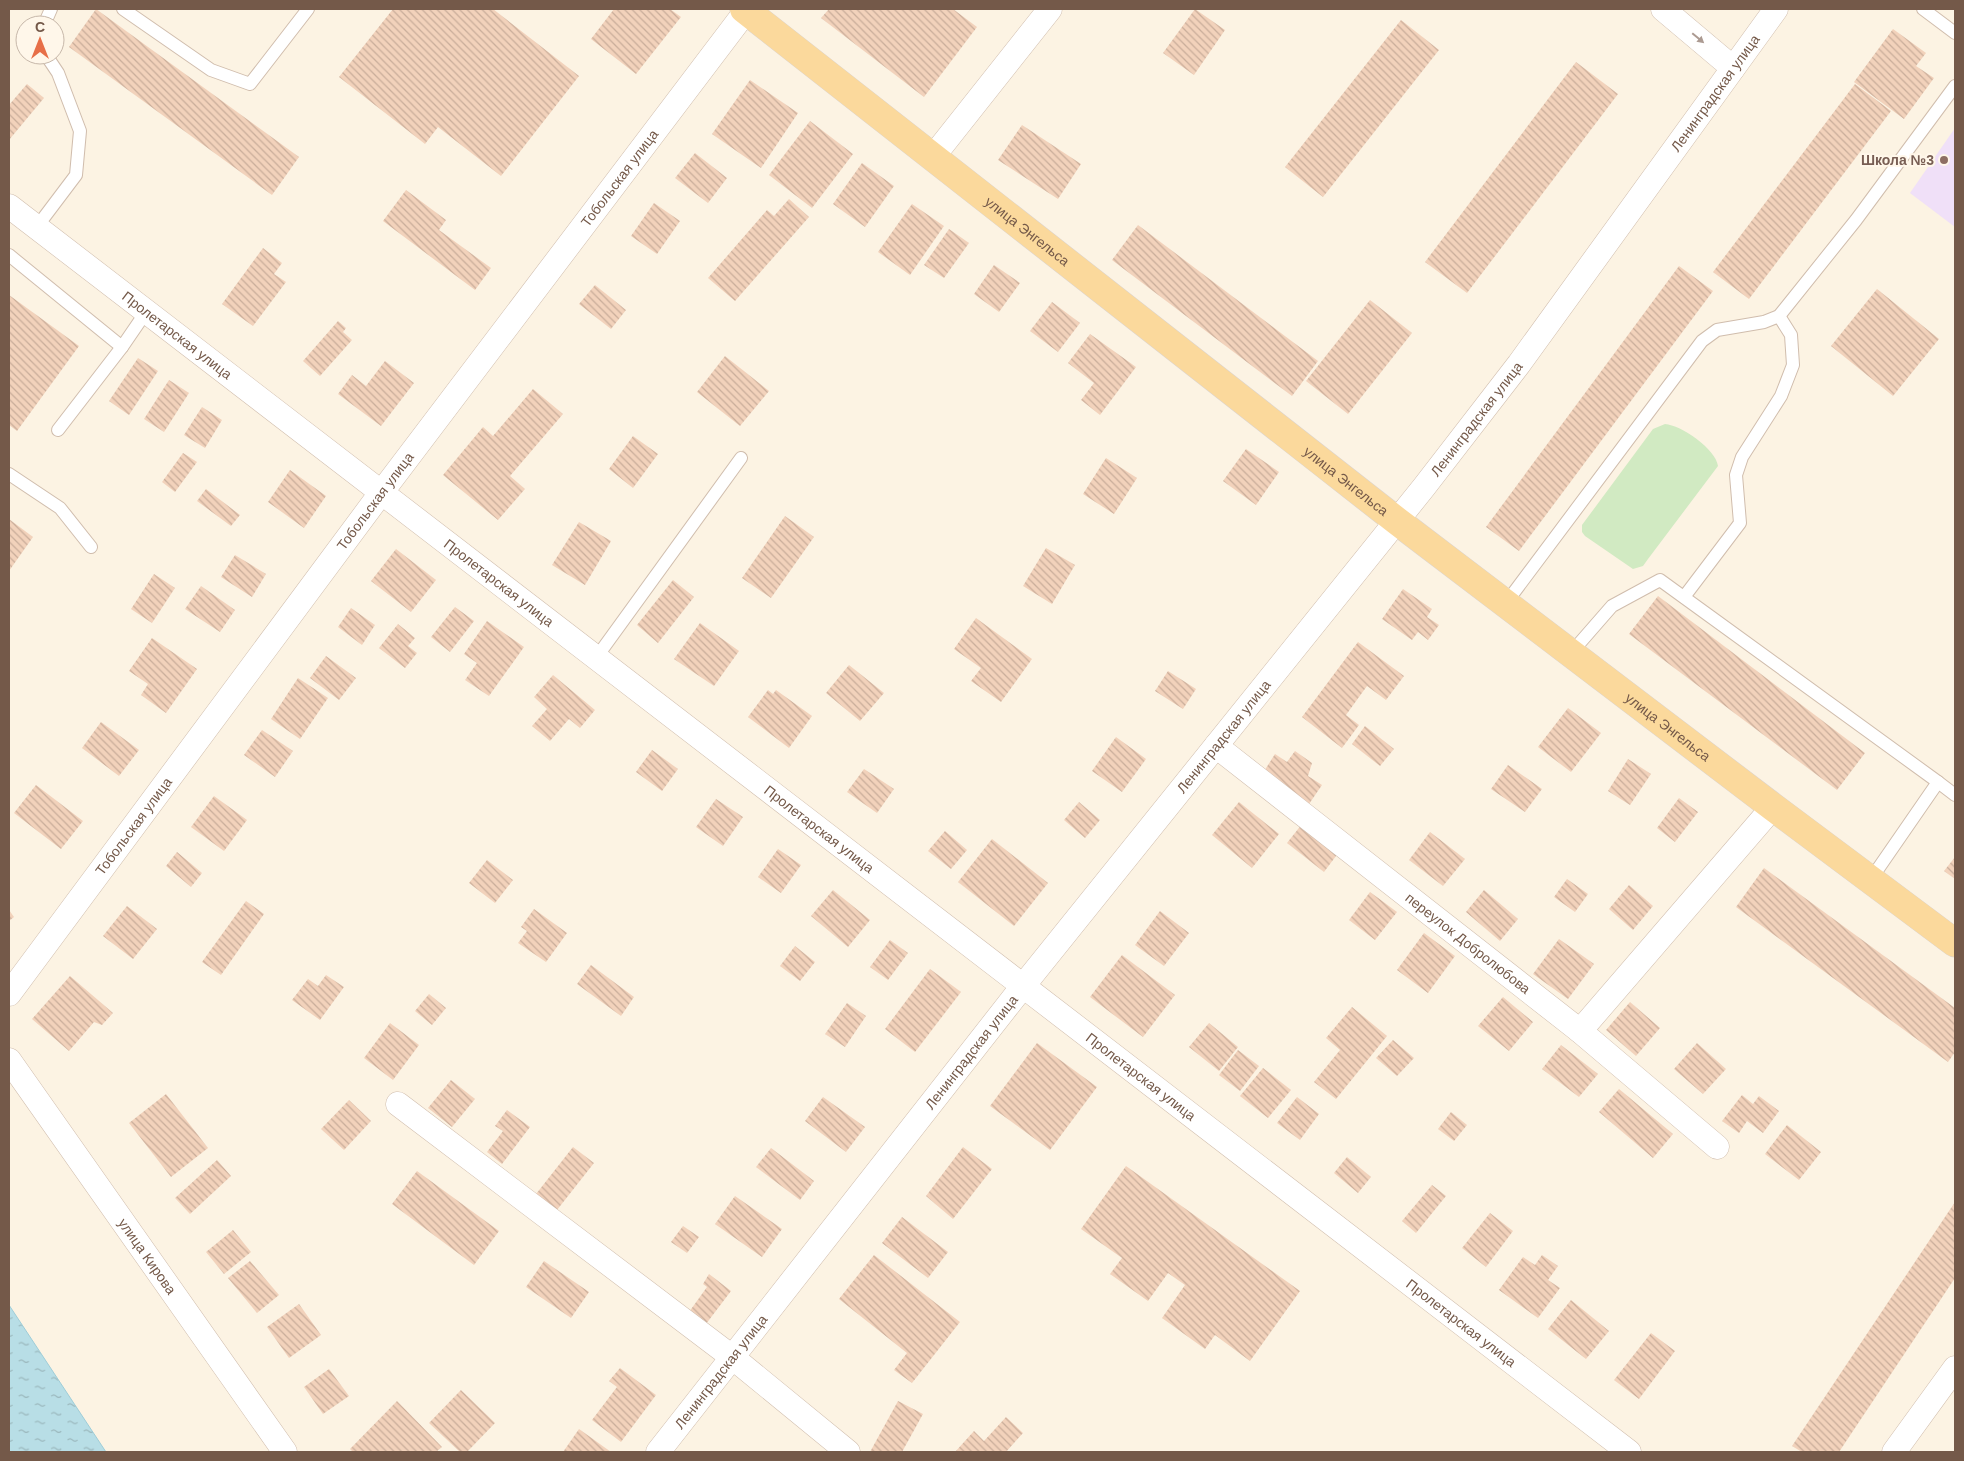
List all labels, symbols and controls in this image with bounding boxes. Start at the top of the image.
north arrow [15,15,65,65]
text: С [35,19,45,35]
street label: Ленинградская улица [1668,31,1763,155]
one-way arrow [1692,33,1705,44]
street label: Тобольская улица [578,126,661,230]
place label: Школа №3 [1861,152,1934,168]
marker: Школа №3 [1938,154,1950,166]
street label: улица Энгельса [982,193,1073,269]
street label: Пролетарская улица [119,288,235,383]
street label: Ленинградская улица [1427,358,1526,479]
street label: улица Энгельса [1301,443,1391,519]
street label: Тобольская улица [334,449,417,553]
street label: Пролетарская улица [441,536,557,630]
street label: Ленинградская улица [1173,677,1274,796]
street label: улица Энгельса [1622,690,1714,765]
street label: Тобольская улица [92,774,175,878]
street label: Пролетарская улица [761,782,877,876]
street label: переулок Добролюбова [1402,890,1534,997]
street label: Ленинградская улица [922,992,1021,1112]
street label: Пролетарская улица [1083,1029,1199,1124]
street label: улица Кирова [115,1215,179,1297]
street label: Пролетарская улица [1403,1276,1519,1370]
street label: Ленинградская улица [671,1311,771,1432]

